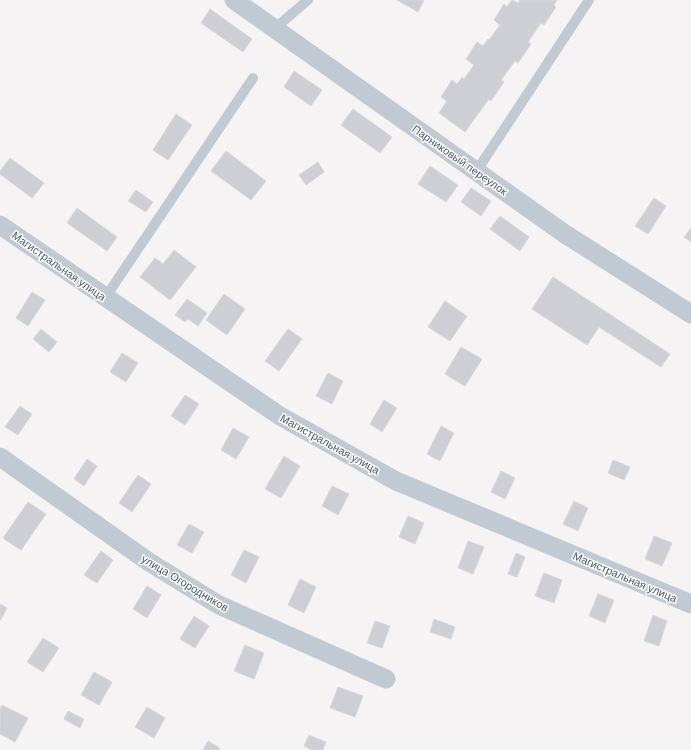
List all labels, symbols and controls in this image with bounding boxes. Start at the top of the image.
street label: Парниковый переулок [410,122,511,198]
street label: Магистральная улица [9,228,110,304]
street label: Магистральная улица [278,411,383,478]
street label: Магистральная улица [571,549,680,606]
street label: улица Огородников [139,551,231,615]

